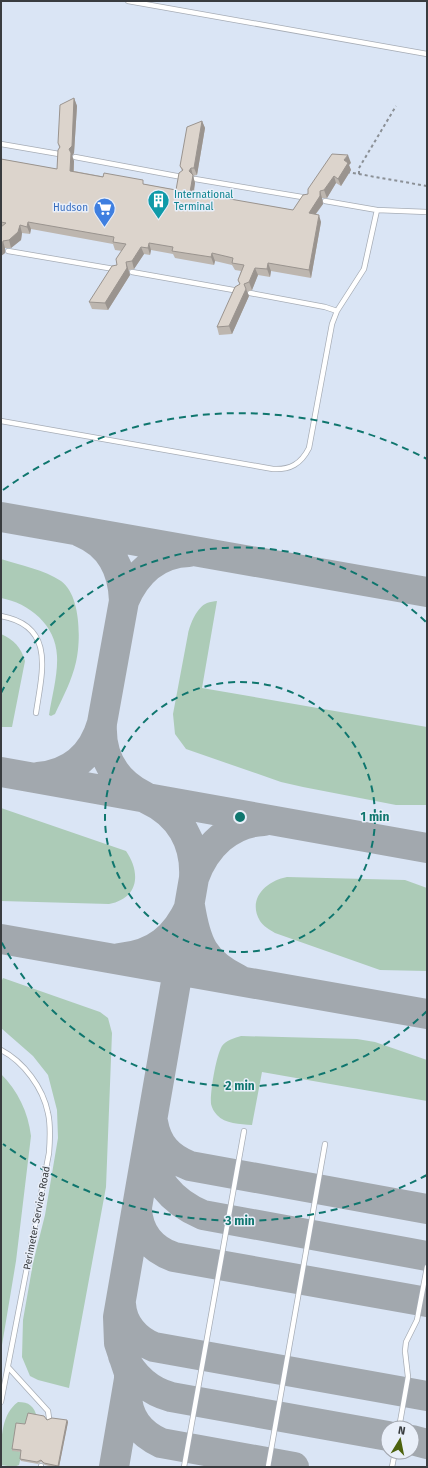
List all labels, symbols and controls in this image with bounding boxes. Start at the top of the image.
building icon: International Terminal [146,188,172,221]
place label: International Terminal [174,189,233,213]
supermarket icon: Hudson [91,195,117,228]
place label: Hudson [53,202,88,214]
centre of rings [233,810,247,824]
text: 1 min [361,810,389,824]
text: 2 min [225,1079,255,1093]
street label: Perimeter Service Road [21,1165,53,1271]
text: 3 min [224,1214,255,1228]
north arrow [380,1420,420,1460]
text: N [397,1424,406,1438]

